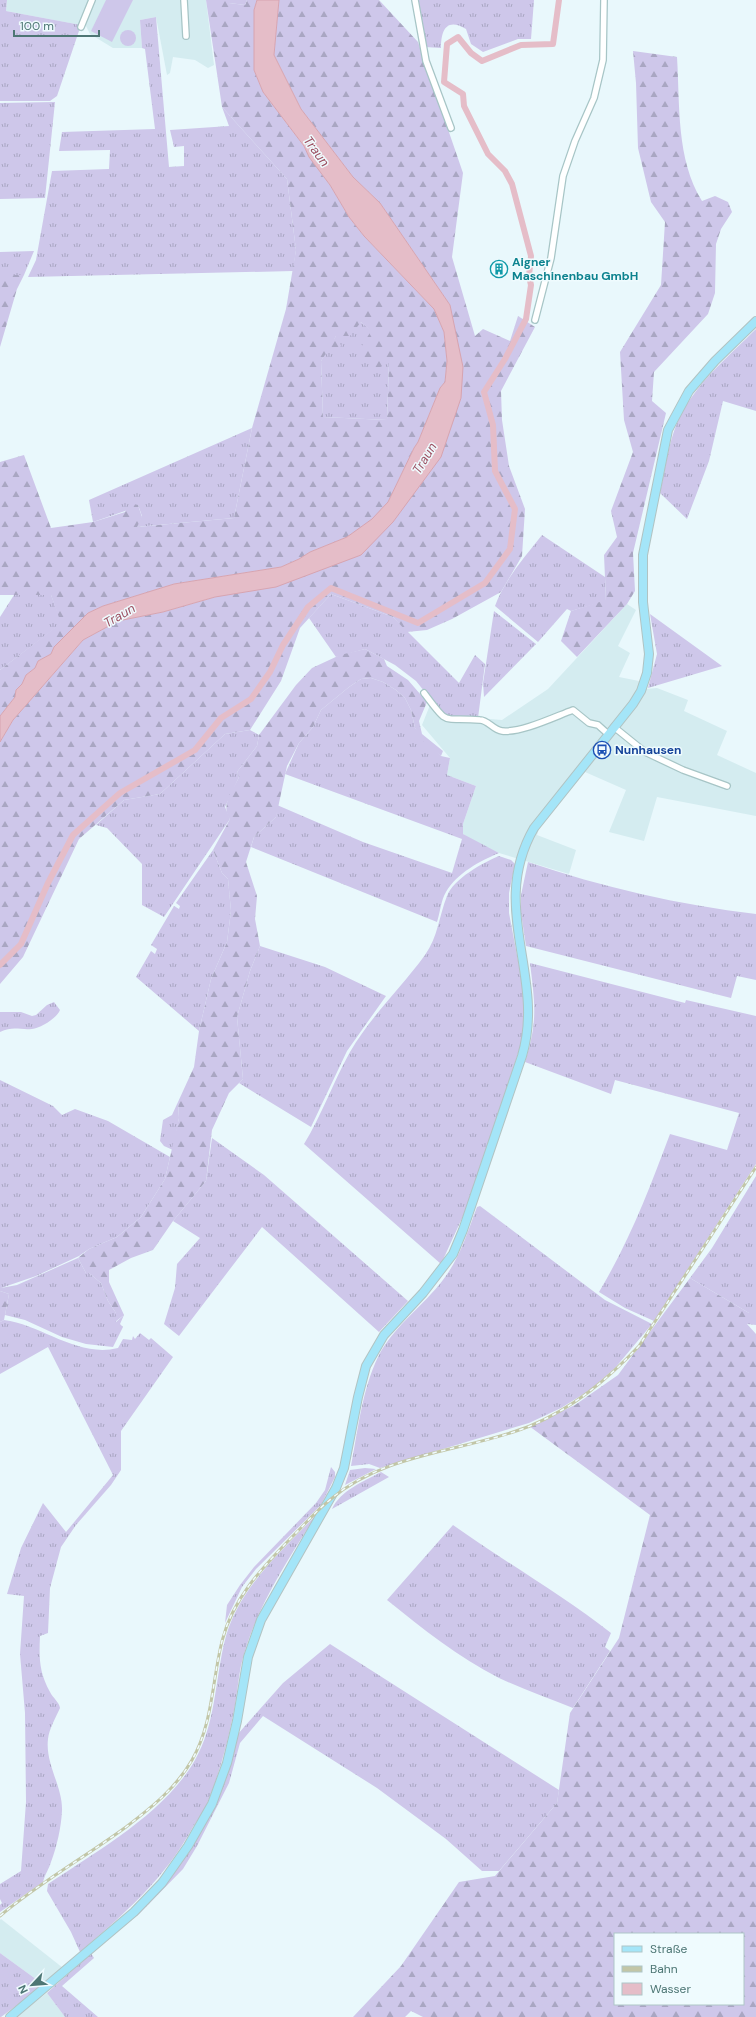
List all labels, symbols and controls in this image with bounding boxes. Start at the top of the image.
scale bar [14,12,99,38]
text: 100 m [20,18,54,34]
water label: Traun [300,133,333,170]
place label: Aigner Maschinenbau GmbH [512,254,638,284]
building icon: Aigner Maschinenbau GmbH [489,259,509,279]
water label: Traun [408,439,440,477]
water label: Traun [100,600,138,631]
bus stop icon: Nunhausen [592,740,612,760]
place label: Nunhausen [615,742,681,758]
legend [614,1933,744,2005]
text: Straße [650,1941,687,1957]
text: Bahn [650,1961,678,1977]
north arrow [12,1965,52,2005]
text: Wasser [650,1981,691,1997]
text: N [15,1983,31,1996]

